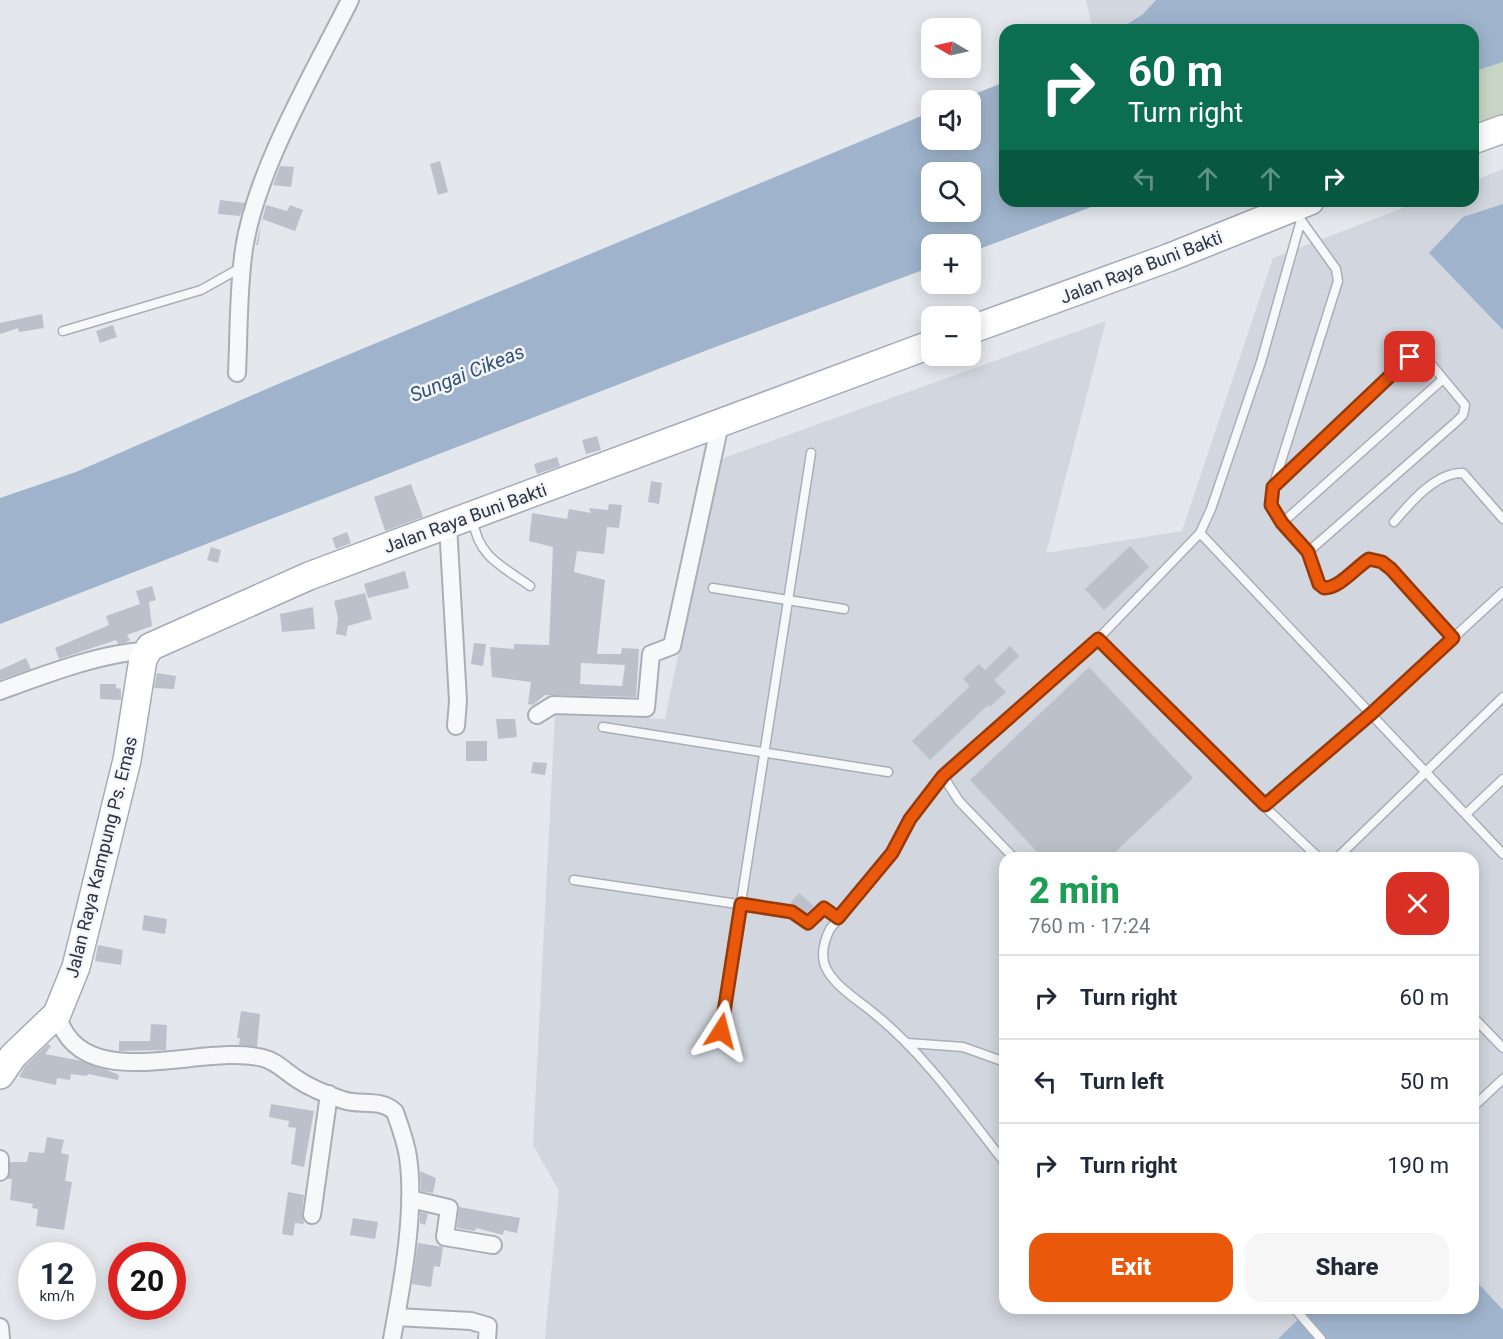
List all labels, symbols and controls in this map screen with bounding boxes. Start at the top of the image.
north arrow [921,18,981,78]
map controls [921,18,981,366]
text: 60 m [1128,47,1223,96]
icon: right [1029,48,1107,126]
button: sound [921,90,981,150]
text: Turn right [1128,97,1243,129]
button: search [921,162,981,222]
icon: left [1128,162,1161,195]
icon: ahead [1191,162,1224,195]
icon: ahead [1254,162,1287,195]
icon: right [1317,162,1350,195]
street label: Jalan Raya Buni Bakti [1057,226,1225,308]
button: + [921,234,981,294]
button: − [921,306,981,366]
pin [1384,331,1435,382]
water label: Sungai Cikeas [406,339,528,407]
icon: arrive [1393,340,1426,373]
street label: Jalan Raya Buni Bakti [381,479,549,557]
street label: Jalan Raya Kampung Ps. Emas [61,734,141,980]
text: 2 min [1029,870,1120,912]
button: close [1386,872,1449,935]
text: 760 m · 17:24 [1029,914,1150,938]
icon: right [1029,981,1062,1014]
text: Turn right [1080,985,1177,1010]
text: 60 m [1400,985,1449,1010]
position arrow [689,999,753,1063]
icon: left [1029,1065,1062,1098]
text: Turn left [1080,1069,1164,1094]
text: 50 m [1400,1069,1449,1094]
icon: right [1029,1149,1062,1182]
text: Turn right [1080,1153,1177,1178]
text: 190 m [1387,1153,1449,1178]
button: Exit [1029,1233,1233,1302]
button: Share [1245,1233,1449,1302]
speed limit sign: 20 [108,1242,186,1320]
text: 12 [40,1256,74,1291]
text: km/h [39,1287,75,1305]

